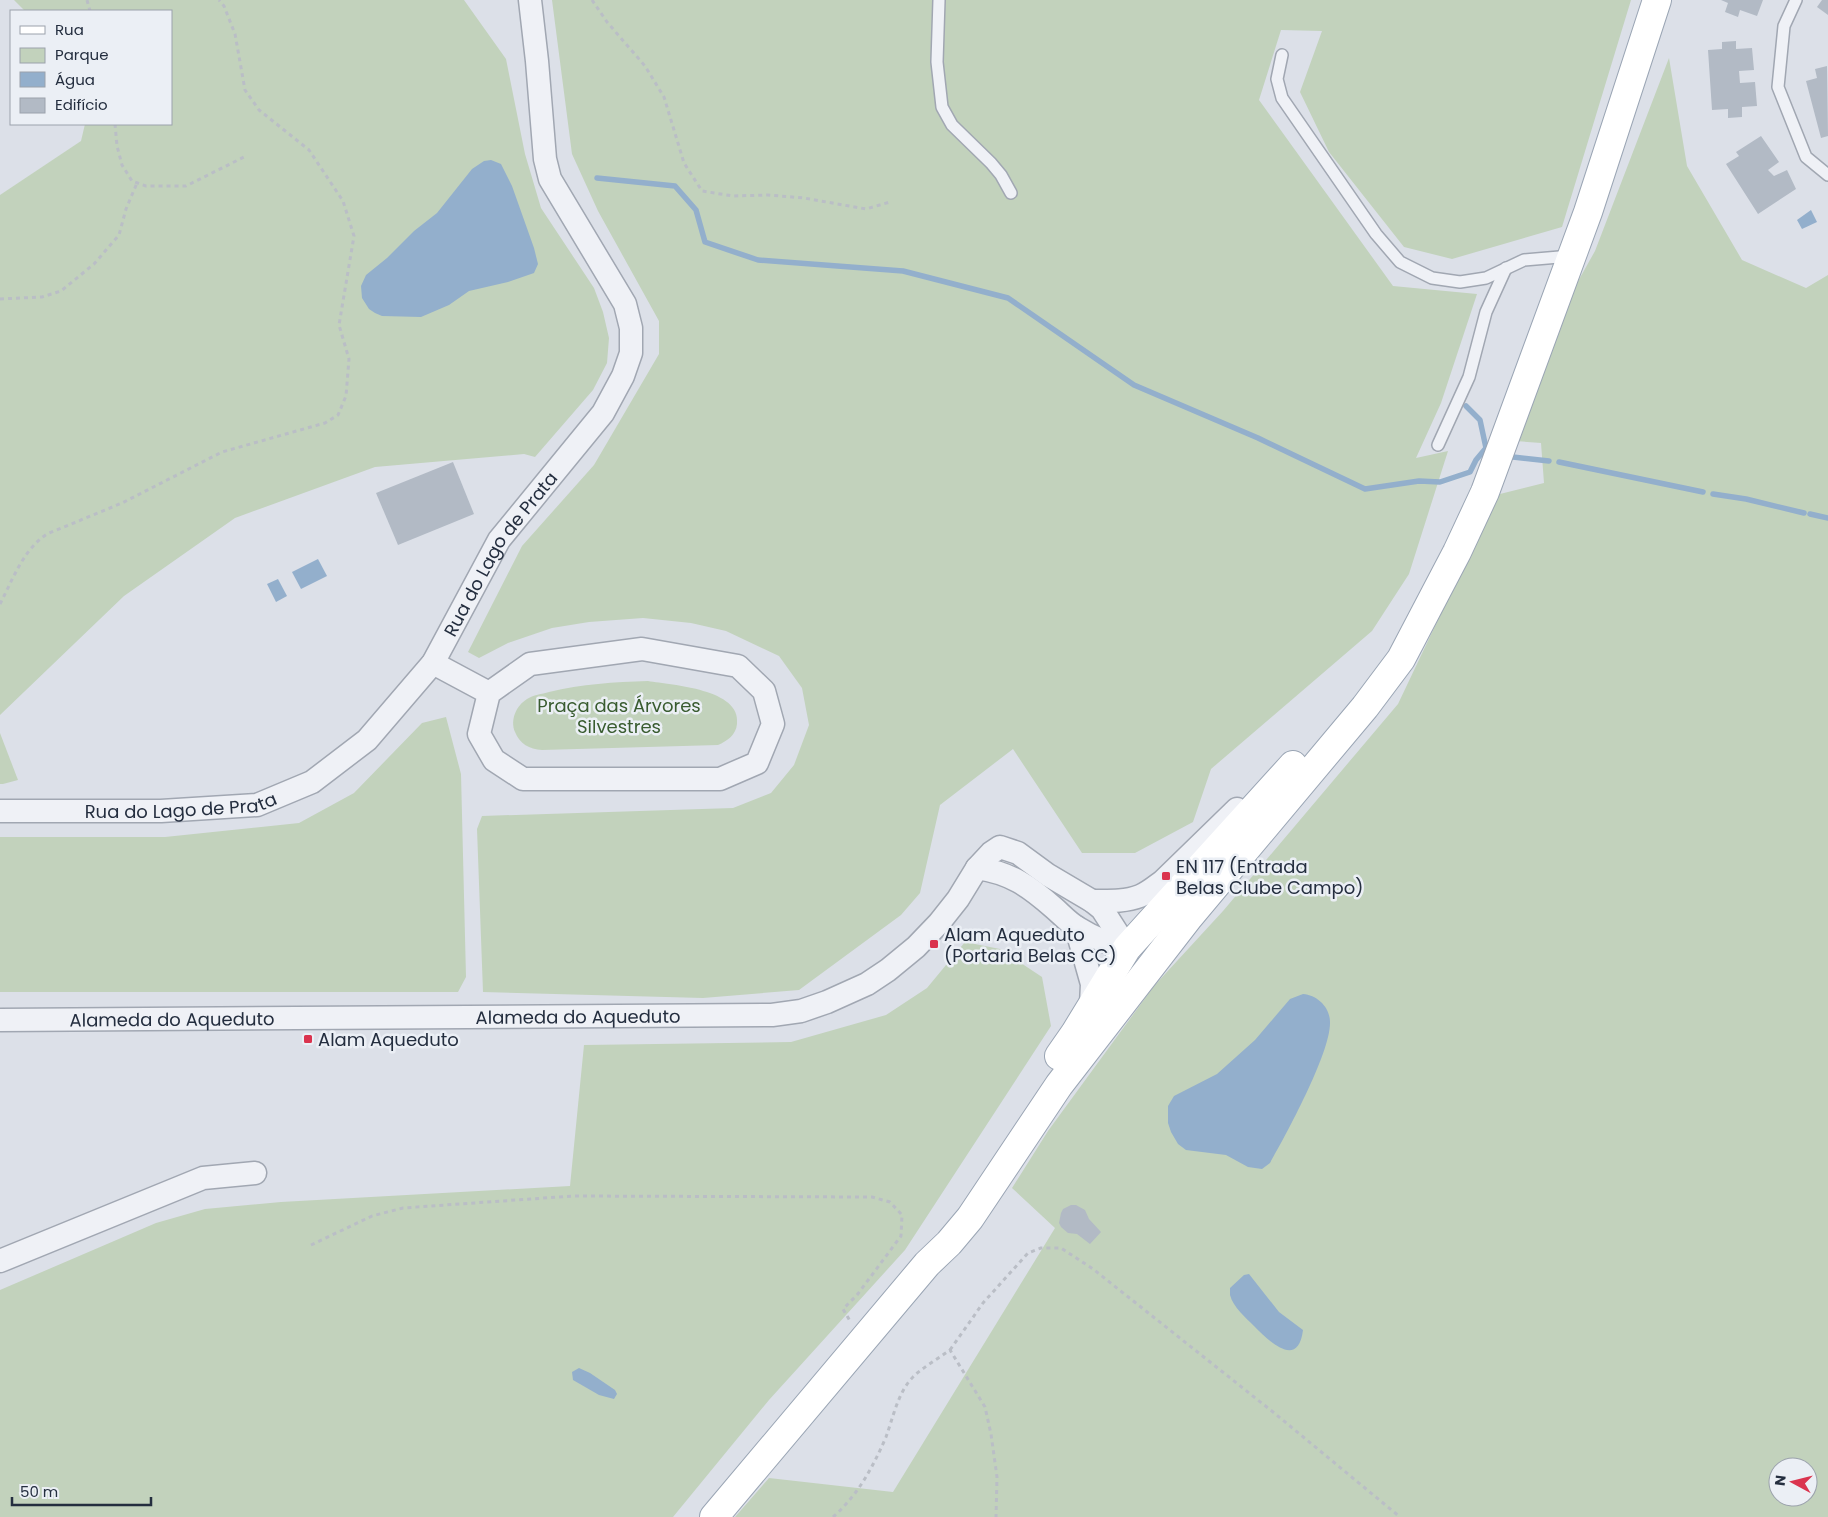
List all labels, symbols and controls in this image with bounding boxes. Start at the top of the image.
legend [10,10,172,125]
text: Rua [55,19,84,40]
text: Parque [55,44,108,65]
text: Água [55,69,95,90]
text: Edifício [55,94,108,115]
street label: Rua do Lago de Prata [437,466,563,640]
park label: Praça das Árvores Silvestres [537,693,701,739]
street label: Rua do Lago de Prata [85,786,280,824]
place label: EN 117 (Entrada Belas Clube Campo) [1176,854,1363,900]
marker: EN 117 (Entrada Belas Clube Campo) [1160,870,1172,882]
place label: Alam Aqueduto (Portaria Belas CC) [944,922,1117,968]
marker: Alam Aqueduto (Portaria Belas CC) [928,938,940,950]
street label: Alameda do Aqueduto [475,1003,681,1029]
street label: Alameda do Aqueduto [69,1006,275,1032]
place label: Alam Aqueduto [318,1027,459,1052]
marker: Alam Aqueduto [302,1033,314,1045]
north arrow [1768,1457,1818,1507]
scale bar [12,1474,151,1506]
text: N [1770,1474,1791,1487]
text: 50 m [20,1481,58,1502]

